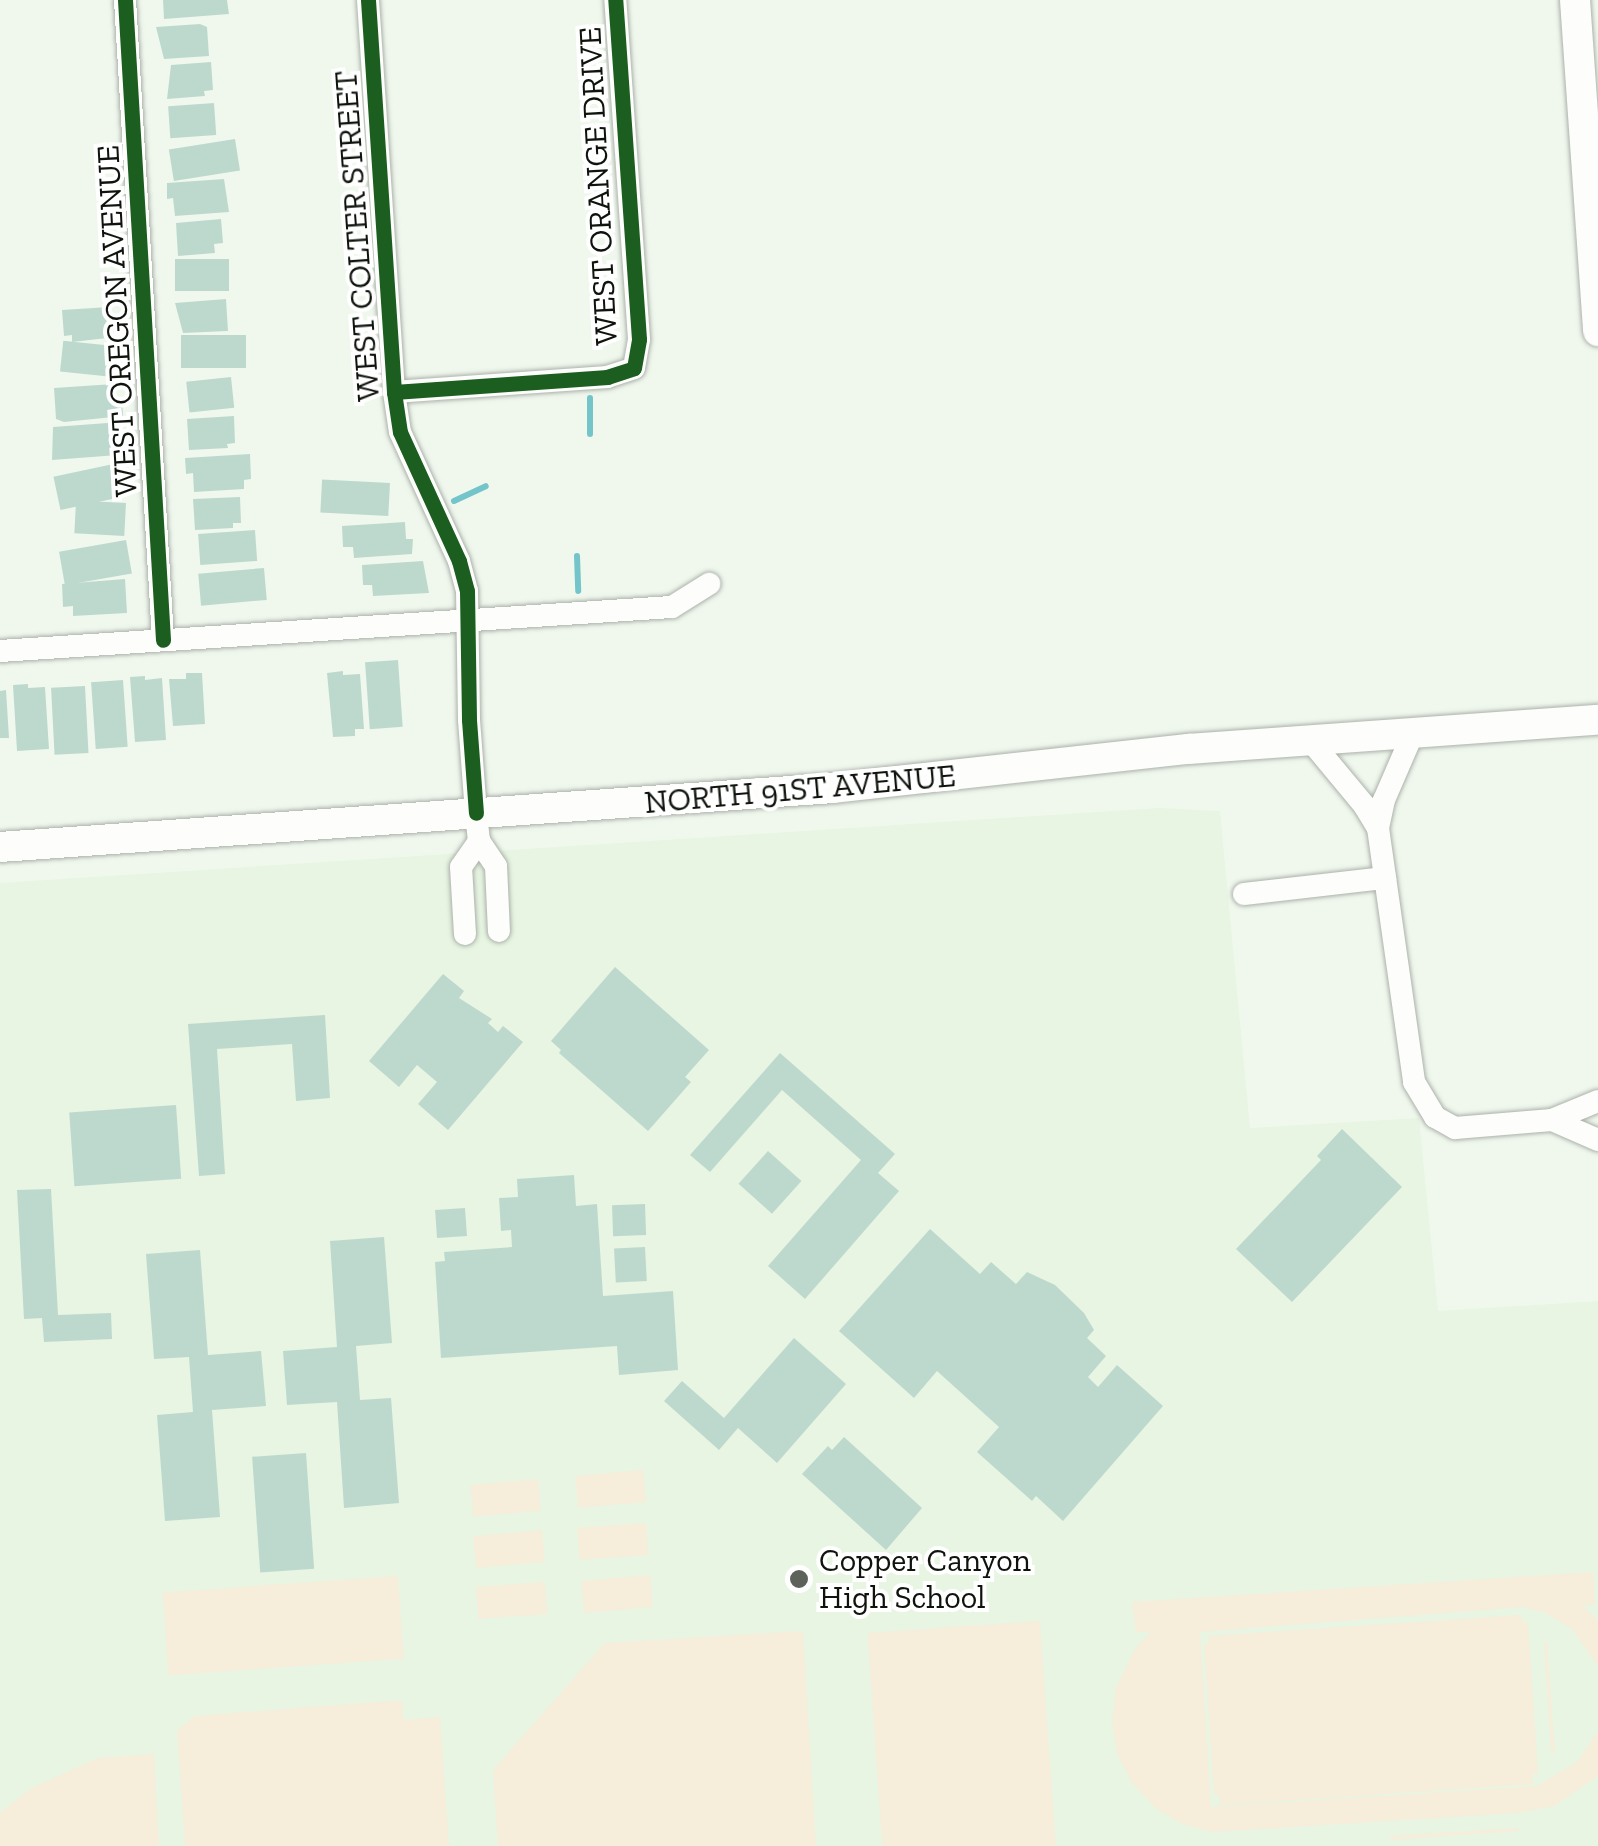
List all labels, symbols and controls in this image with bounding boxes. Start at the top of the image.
street label: WEST ORANGE DRIVE [570,25,626,347]
street label: WEST COLTER STREET [326,69,388,403]
street label: WEST OREGON AVENUE [89,143,145,499]
street label: NORTH 91ST AVENUE [642,756,958,822]
place label: Copper Canyon High School [819,1542,1031,1617]
marker: Copper Canyon High School [788,1568,810,1590]

